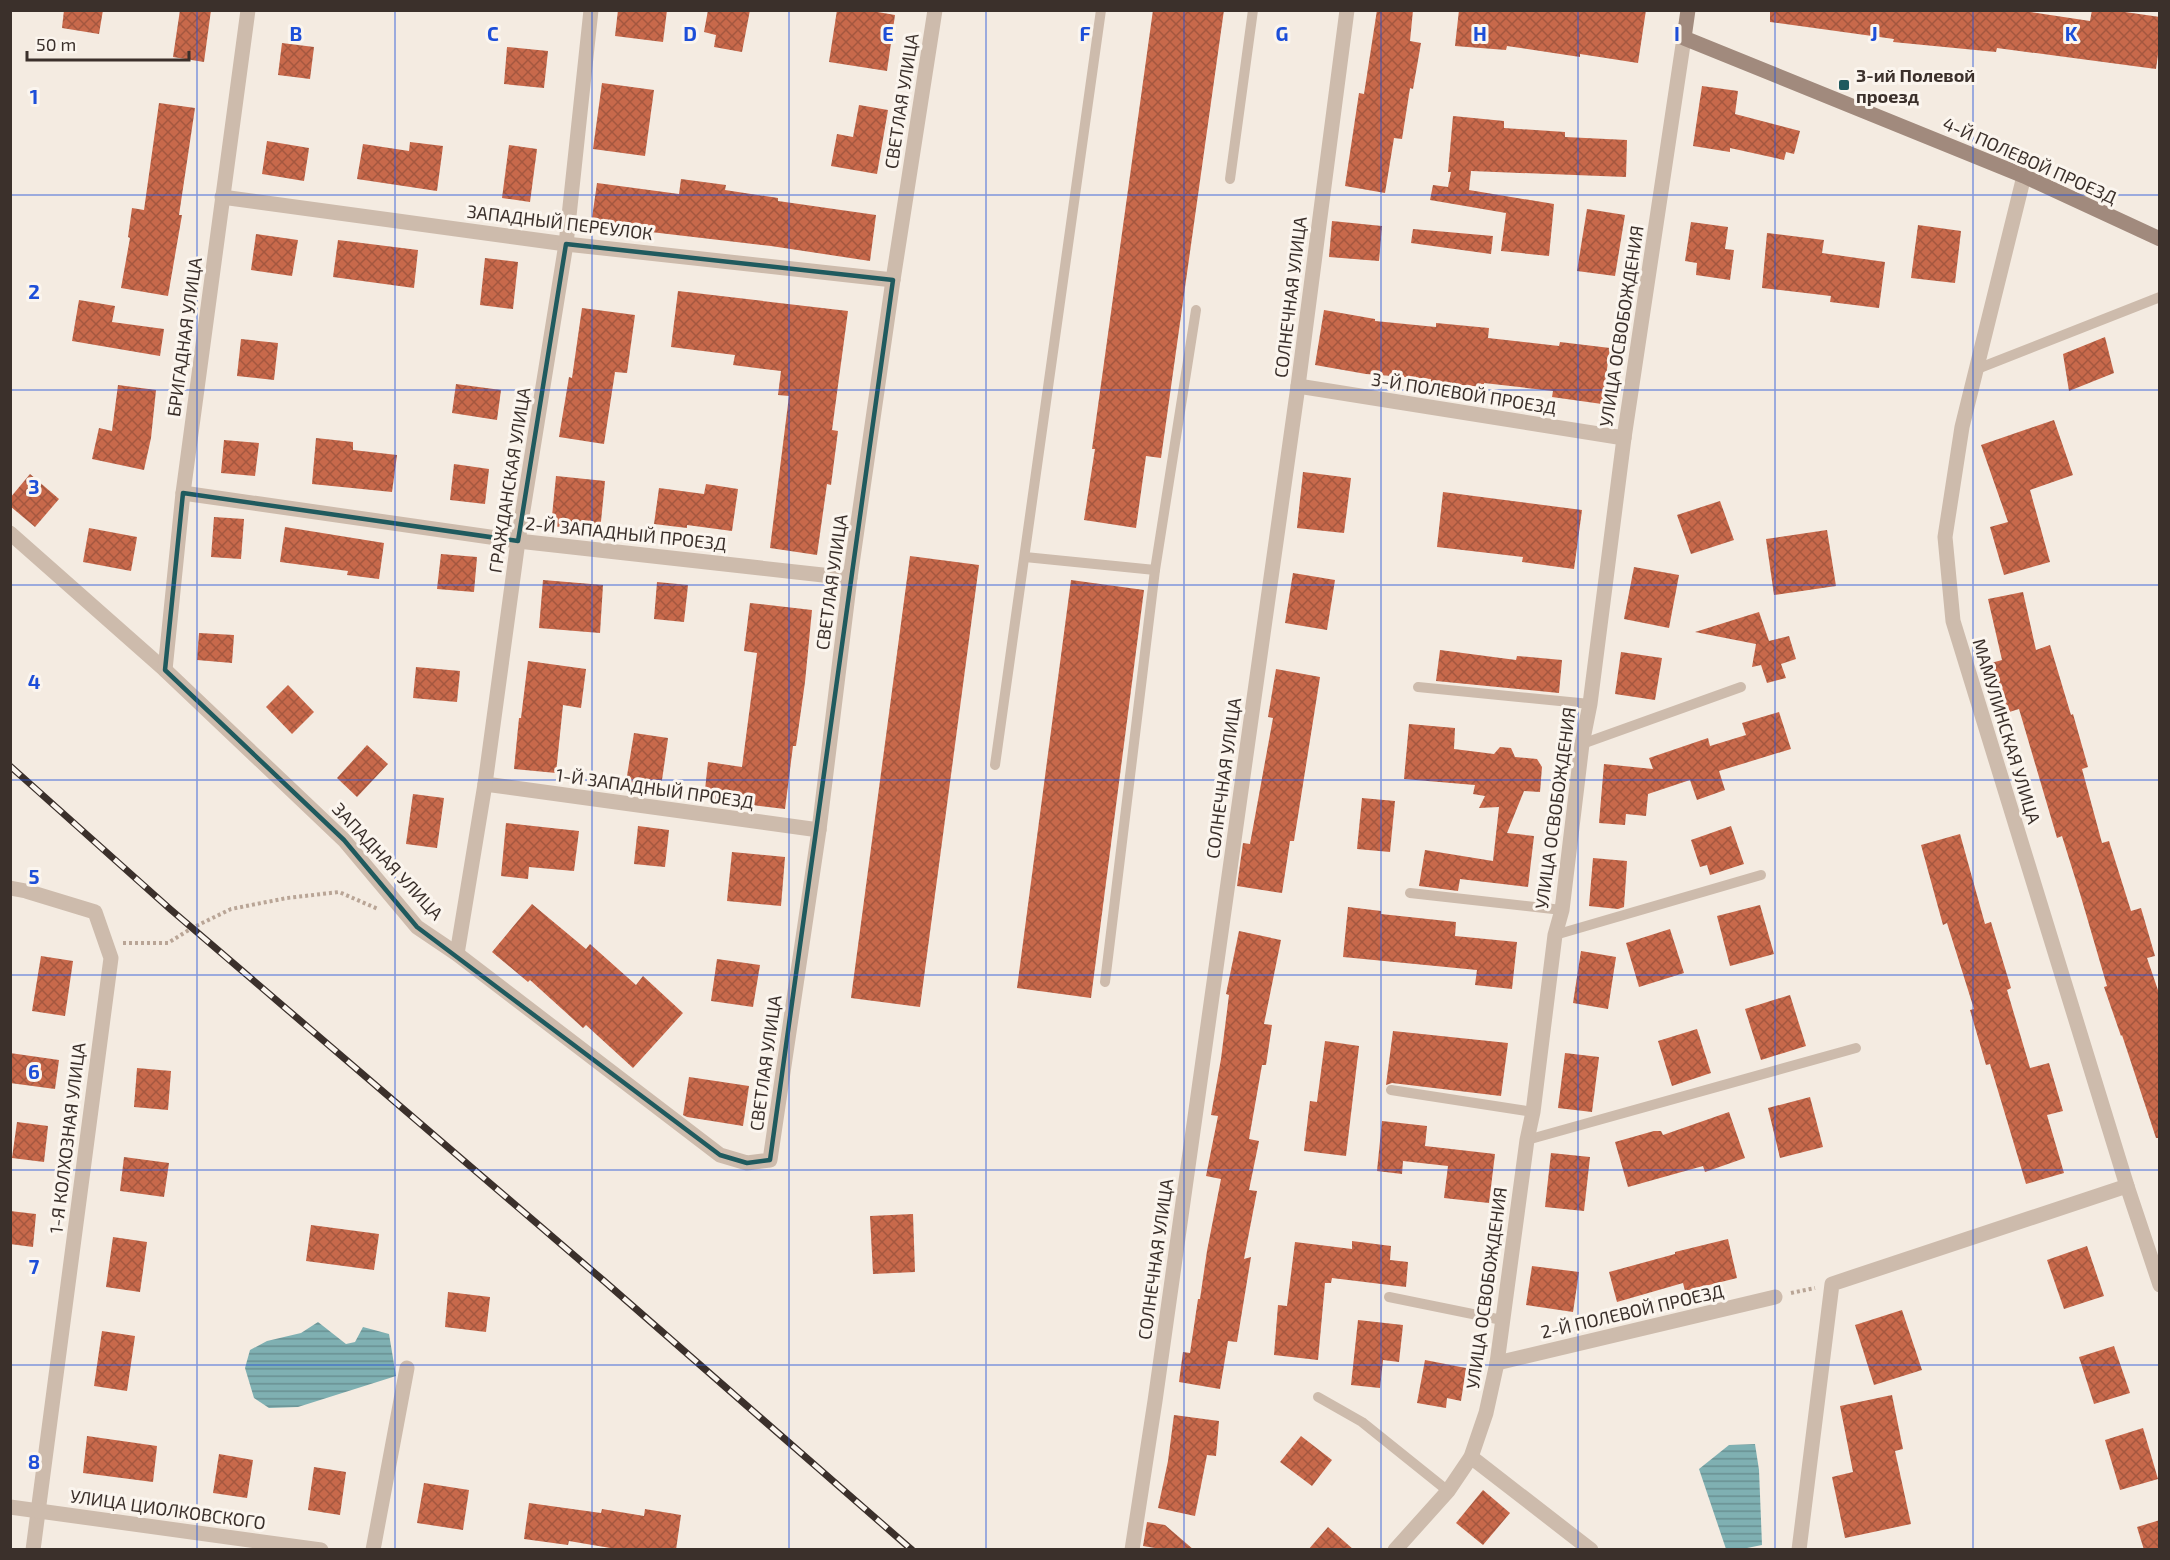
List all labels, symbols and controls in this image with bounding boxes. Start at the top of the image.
text: B [290,21,302,45]
text: C [487,21,499,45]
text: D [683,21,697,45]
text: E [882,21,894,45]
text: F [1079,21,1091,45]
text: G [1276,21,1288,45]
text: H [1473,21,1487,45]
text: I [1674,21,1680,45]
text: J [1870,21,1878,45]
text: K [2065,21,2078,45]
scale bar [27,24,189,62]
street label: СВЕТЛАЯ УЛИЦА [879,31,923,170]
text: 50 m [36,33,76,55]
place label: 3-ий Полевой проезд [1856,64,1975,107]
marker: 3-ий Полевой проезд [1837,78,1851,92]
text: 1 [30,84,38,108]
street label: 4-Й ПОЛЕВОЙ ПРОЕЗД [1940,112,2120,208]
street label: ЗАПАДНЫЙ ПЕРЕУЛОК [466,200,654,244]
street label: СОЛНЕЧНАЯ УЛИЦА [1269,214,1311,379]
street label: УЛИЦА ОСВОБОЖДЕНИЯ [1594,224,1648,428]
street label: БРИГАДНАЯ УЛИЦА [162,255,206,418]
text: 2 [28,279,40,303]
street label: 3-Й ПОЛЕВОЙ ПРОЕЗД [1370,368,1558,418]
street label: ГРАЖДАНСКАЯ УЛИЦА [483,385,535,574]
text: 3 [28,474,40,498]
street label: 2-Й ЗАПАДНЫЙ ПРОЕЗД [524,511,728,555]
street label: СВЕТЛАЯ УЛИЦА [811,512,852,651]
street label: МАМУЛИНСКАЯ УЛИЦА [1968,636,2046,827]
text: 4 [28,669,41,693]
street label: СОЛНЕЧНАЯ УЛИЦА [1201,695,1245,860]
street label: УЛИЦА ОСВОБОЖДЕНИЯ [1530,706,1580,910]
street label: 1-Й ЗАПАДНЫЙ ПРОЕЗД [555,763,755,813]
street label: ЗАПАДНАЯ УЛИЦА [328,798,448,925]
text: 5 [28,864,40,888]
street label: СВЕТЛАЯ УЛИЦА [745,993,786,1132]
street label: 1-Я КОЛХОЗНАЯ УЛИЦА [44,1040,90,1235]
text: 6 [28,1059,40,1083]
street label: СОЛНЕЧНАЯ УЛИЦА [1133,1176,1177,1341]
street label: УЛИЦА ОСВОБОЖДЕНИЯ [1461,1186,1511,1390]
text: 7 [29,1254,40,1278]
street label: 2-Й ПОЛЕВОЙ ПРОЕЗД [1538,1279,1726,1343]
text: 8 [28,1449,40,1473]
street label: УЛИЦА ЦИОЛКОВСКОГО [69,1484,267,1534]

